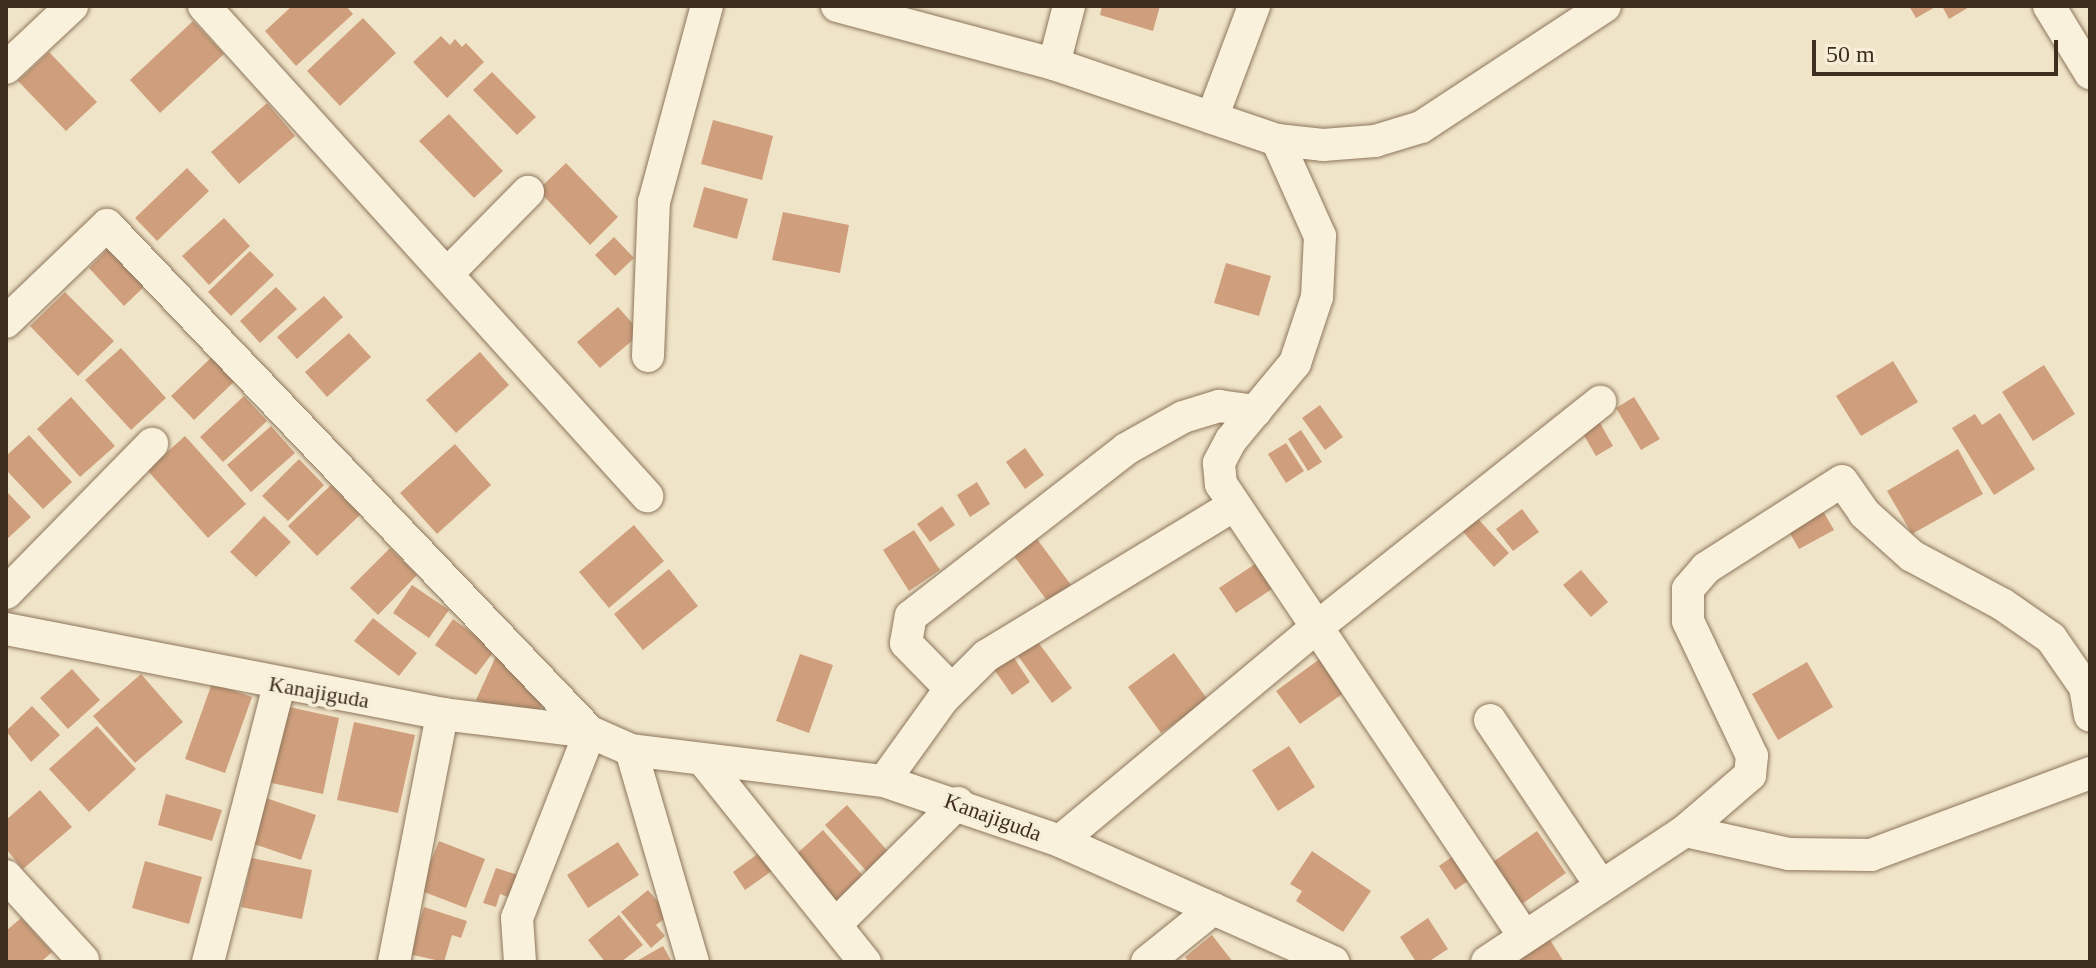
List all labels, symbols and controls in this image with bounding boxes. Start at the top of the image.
scale bar [1816,24,2062,74]
text: 50 m [1826,41,1875,67]
street label: Kanajiguda [267,670,371,714]
street label: Kanajiguda [941,787,1045,847]

